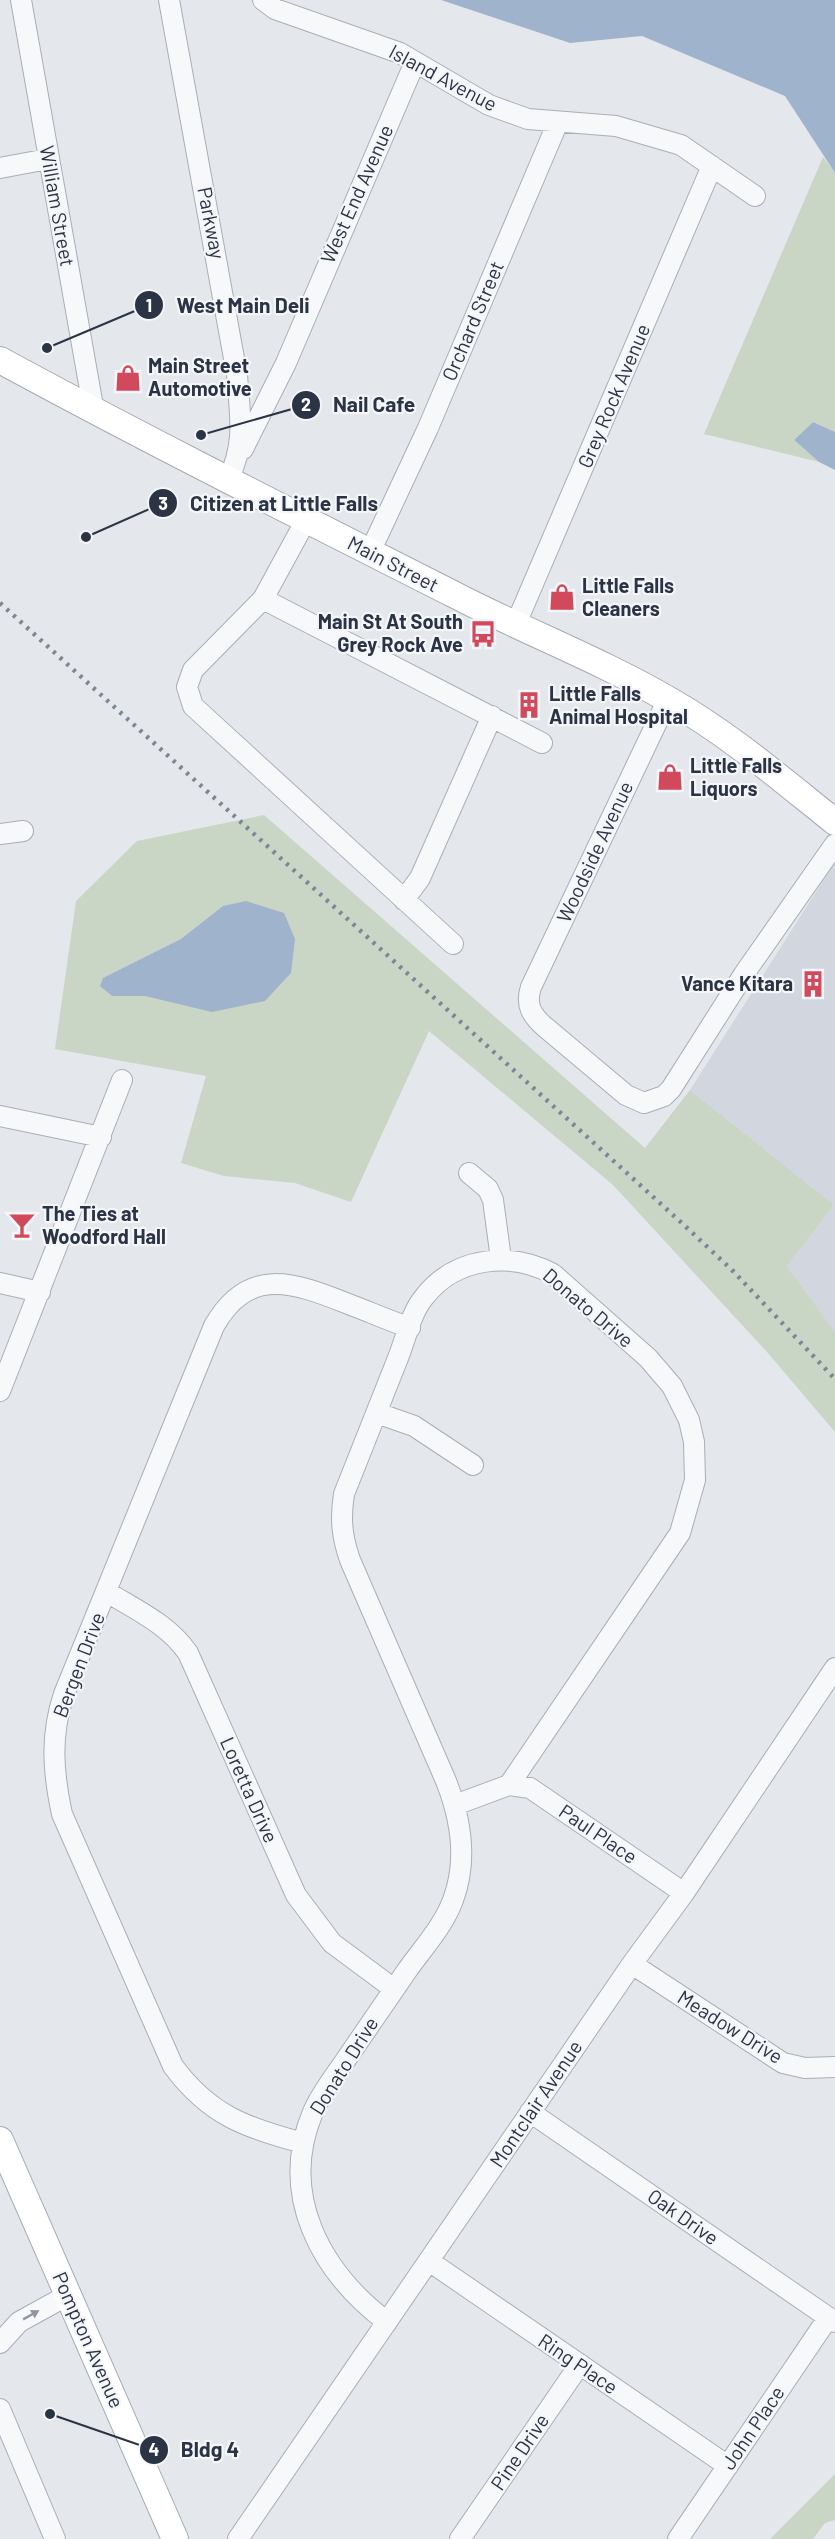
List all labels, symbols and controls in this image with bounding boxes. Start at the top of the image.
street label: Island Avenue [385,39,502,116]
street label: West End Avenue [315,121,397,267]
street label: William Street [36,144,80,268]
street label: Parkway [193,185,231,261]
street label: Orchard Street [436,257,508,384]
callout: West Main Deli [134,286,322,325]
text: West Main Deli [176,292,310,317]
text: 1 [146,294,152,316]
street label: Grey Rock Avenue [572,320,654,471]
place label: Main Street Automotive [148,353,252,400]
shop icon: Main Street Automotive [113,363,143,393]
callout: Nail Cafe [291,385,427,424]
text: Nail Cafe [333,391,415,416]
text: 2 [301,393,311,415]
callout: Citizen at Little Falls [148,484,390,523]
text: Citizen at Little Falls [190,490,378,515]
text: 3 [158,492,168,514]
street label: Main Street [344,530,443,596]
place label: Little Falls Cleaners [582,573,674,620]
shop icon: Little Falls Cleaners [547,582,577,612]
place label: Main St At South Grey Rock Ave [318,609,463,656]
bus stop icon: Main St At South Grey Rock Ave [468,619,498,649]
place label: Little Falls Animal Hospital [549,681,688,728]
building icon: Little Falls Animal Hospital [514,690,544,720]
place label: Little Falls Liquors [690,753,782,800]
shop icon: Little Falls Liquors [655,762,685,792]
street label: Woodside Avenue [551,777,637,926]
building icon: Vance Kitara [798,969,828,999]
place label: Vance Kitara [681,971,793,995]
place label: The Ties at Woodford Hall [42,1201,166,1248]
bar icon: The Ties at Woodford Hall [7,1210,37,1240]
street label: Donato Drive [539,1262,639,1352]
street label: Bergen Drive [47,1609,109,1721]
street label: Loretta Drive [216,1733,284,1846]
street label: Paul Place [555,1798,642,1868]
street label: Meadow Drive [674,1984,788,2068]
street label: Donato Drive [304,2012,383,2119]
street label: Montclair Avenue [484,2035,587,2172]
street label: Oak Drive [643,2183,724,2249]
street label: Pompton Avenue [48,2268,130,2411]
one-way arrow [23,2310,40,2320]
street label: Ring Place [534,2328,623,2398]
street label: John Place [715,2381,789,2474]
street label: Pine Drive [485,2409,553,2494]
callout: Bldg 4 [139,2430,251,2469]
text: Bldg 4 [181,2436,239,2461]
text: 4 [149,2438,160,2460]

